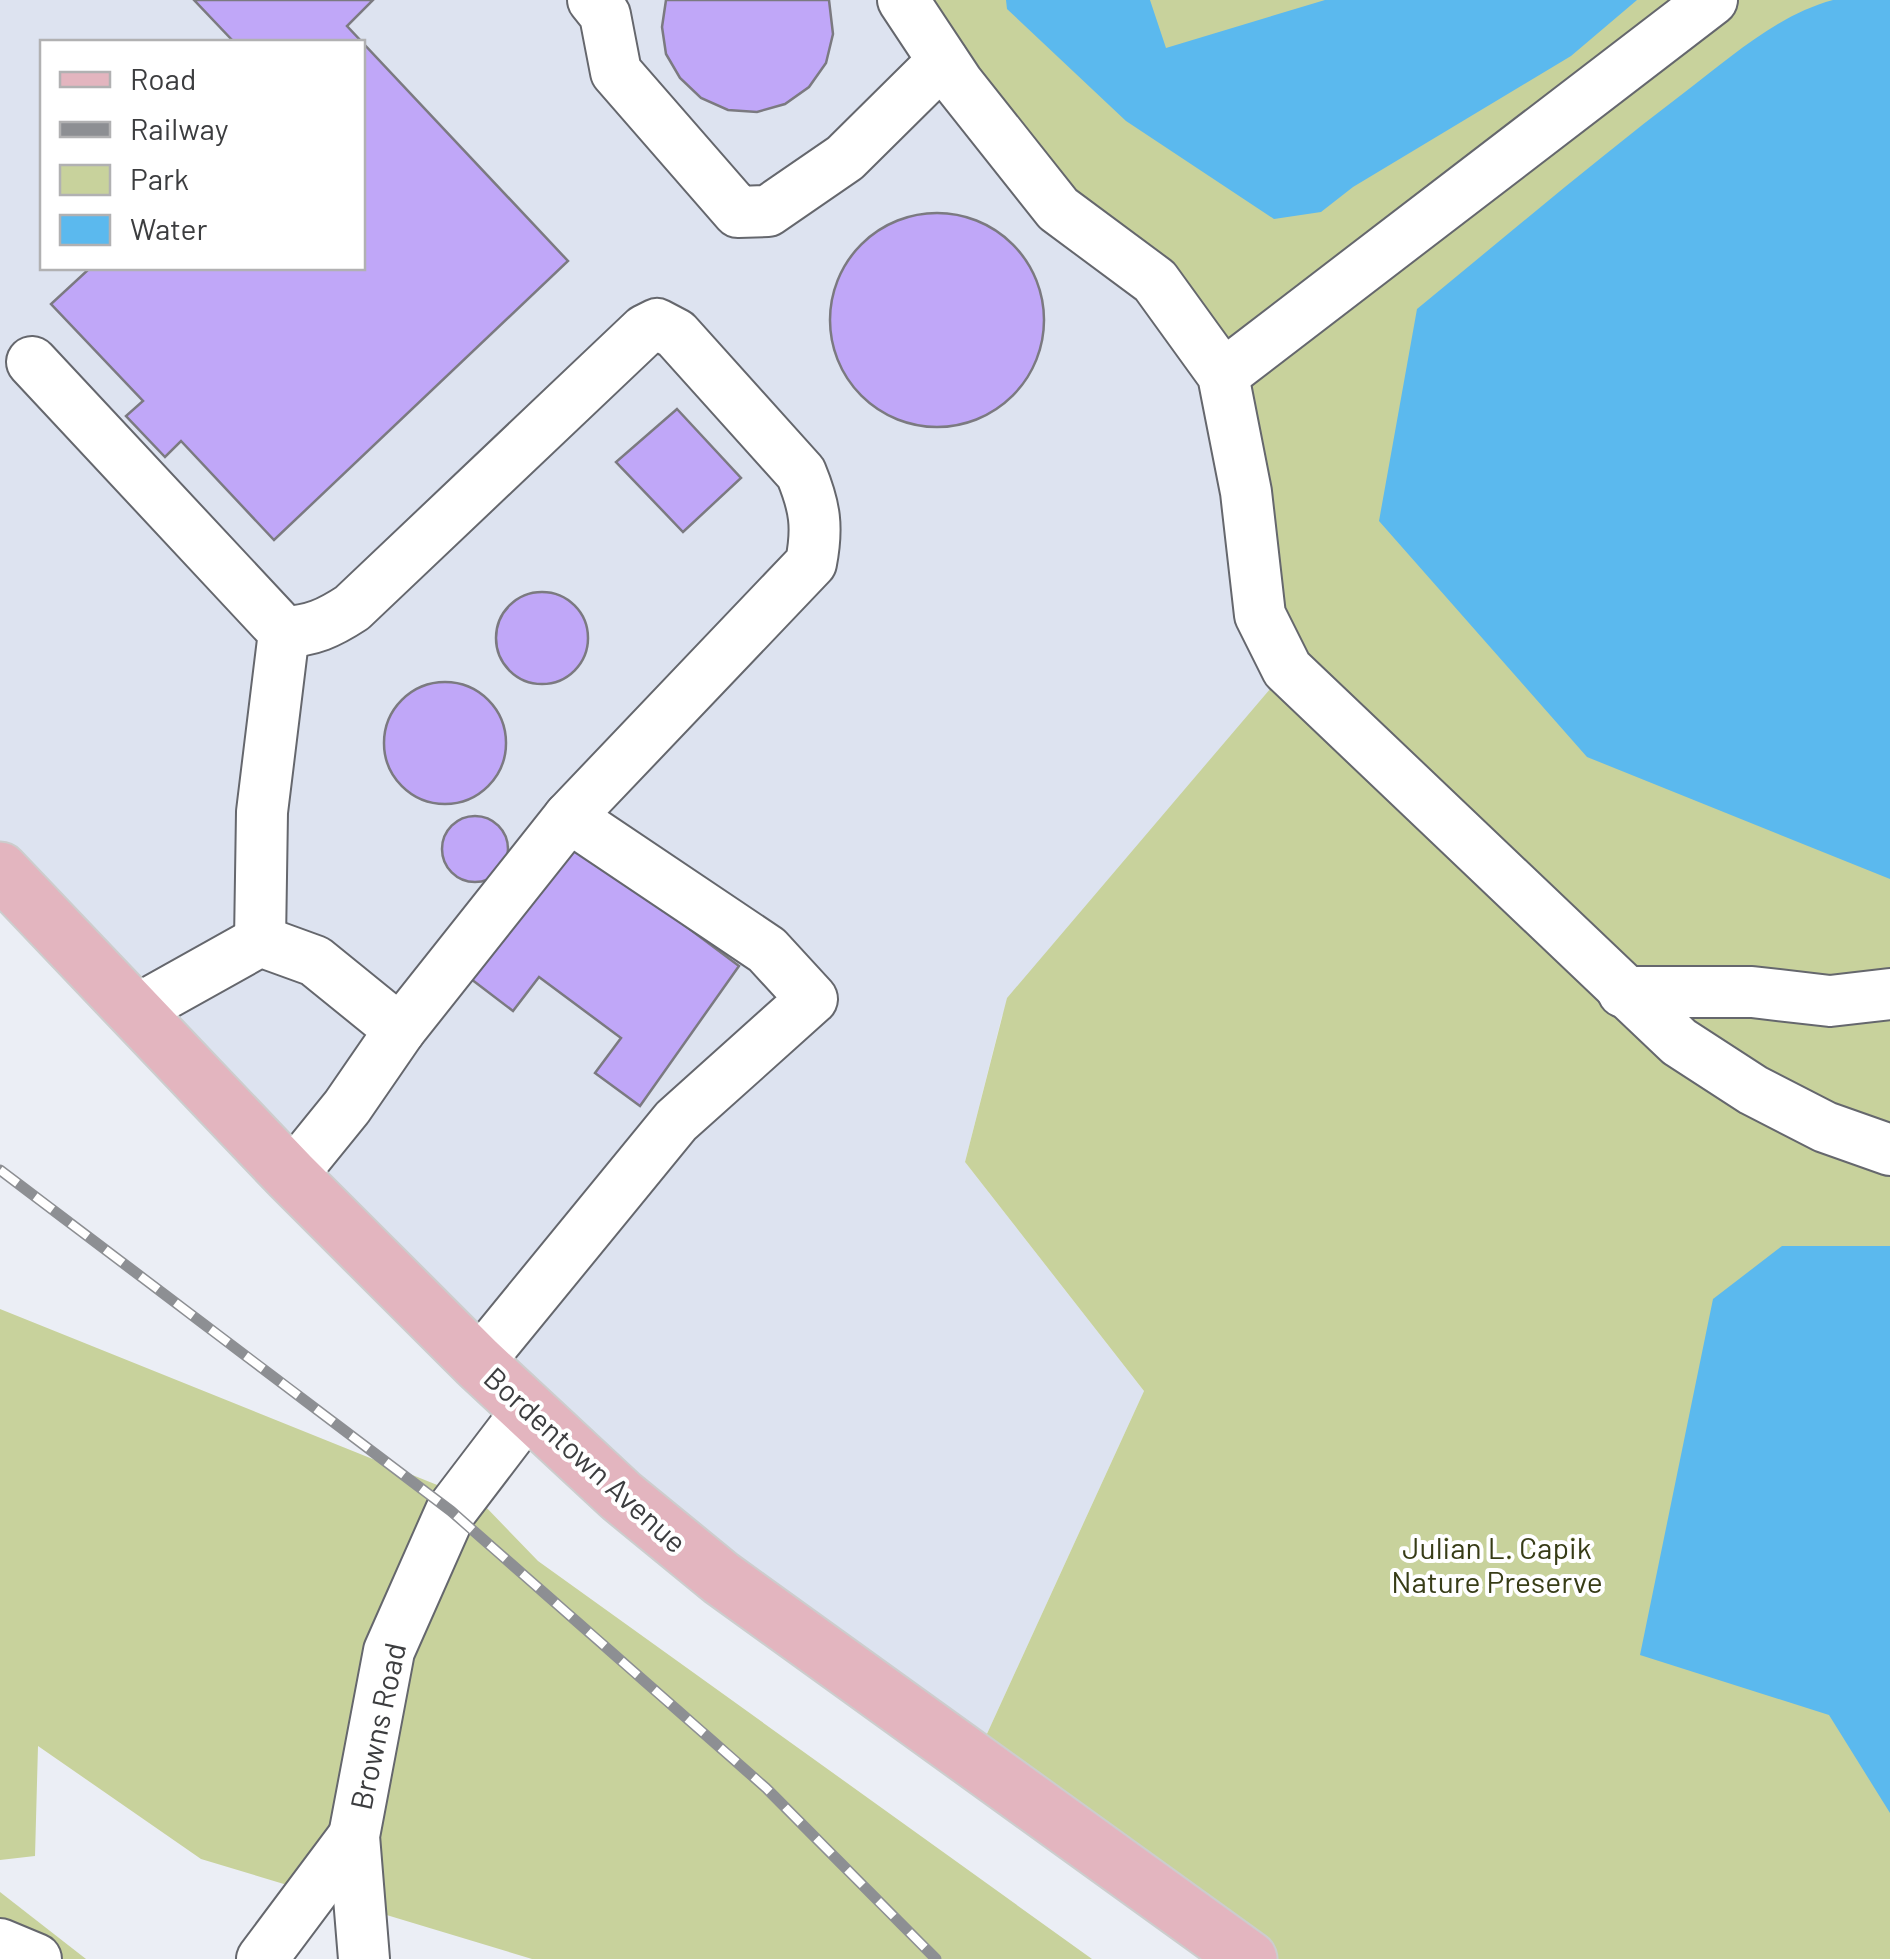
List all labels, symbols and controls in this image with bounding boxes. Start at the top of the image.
legend [40,40,365,270]
text: Road [130,60,196,96]
text: Railway [130,110,229,146]
text: Park [130,160,189,196]
text: Water [130,210,208,246]
street label: Bordentown Avenue [477,1359,695,1559]
park label: Julian L. Capik Nature Preserve [1391,1529,1603,1599]
street label: Browns Road [342,1639,412,1813]

